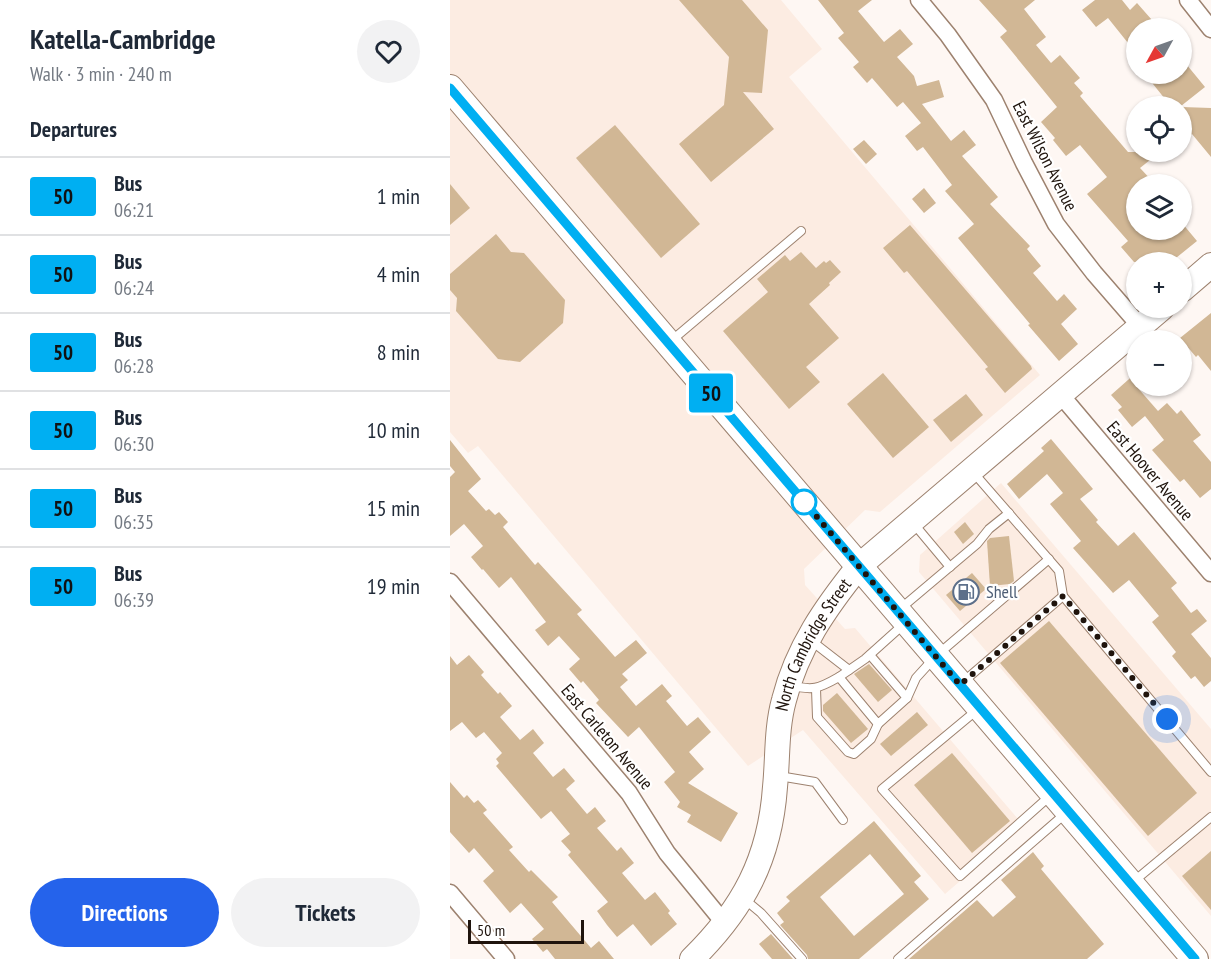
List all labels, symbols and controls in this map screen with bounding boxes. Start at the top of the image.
north arrow [1126,18,1192,84]
map controls [1126,18,1192,396]
text: Katella-Cambridge [30,20,216,57]
button: heart [357,20,420,83]
text: Walk · 3 min · 240 m [30,61,172,87]
button: locate [1126,96,1192,162]
street label: East Wilson Avenue [1008,97,1083,215]
text: Departures [30,115,117,143]
text: Bus [114,169,142,197]
button: layers [1126,174,1192,240]
text: 1 min [377,182,420,210]
text: 50 [53,183,73,210]
text: 06:21 [114,197,154,223]
text: Bus [114,247,142,275]
button: + [1126,252,1192,318]
text: 4 min [377,260,420,288]
text: 50 [53,261,73,288]
text: 06:24 [114,275,154,301]
text: Bus [114,325,142,353]
button: − [1126,330,1192,396]
text: 8 min [377,338,420,366]
text: 50 [53,339,73,366]
text: 06:28 [114,353,154,379]
line badge: 50 [684,374,738,412]
text: 50 [701,380,721,407]
text: Bus [114,403,142,431]
text: 10 min [367,416,420,444]
street label: East Hoover Avenue [1102,416,1199,525]
text: 50 [53,417,73,444]
text: 06:30 [114,431,154,457]
text: Bus [114,481,142,509]
unlabelled marker [791,489,817,515]
text: 15 min [367,494,420,522]
text: 50 [53,495,73,522]
text: 06:35 [114,509,154,535]
text: Bus [114,559,142,587]
text: 19 min [367,572,420,600]
text: 50 [53,573,73,600]
street label: North Cambridge Street [770,573,856,713]
fuel station icon: Shell [951,577,981,607]
place label: Shell [986,580,1018,603]
text: 06:39 [114,587,154,613]
street label: East Carleton Avenue [557,679,658,794]
your location [1152,704,1182,734]
button: Directions [30,878,219,947]
button: Tickets [231,878,420,947]
scale bar [468,917,584,944]
text: 50 m [477,920,505,940]

